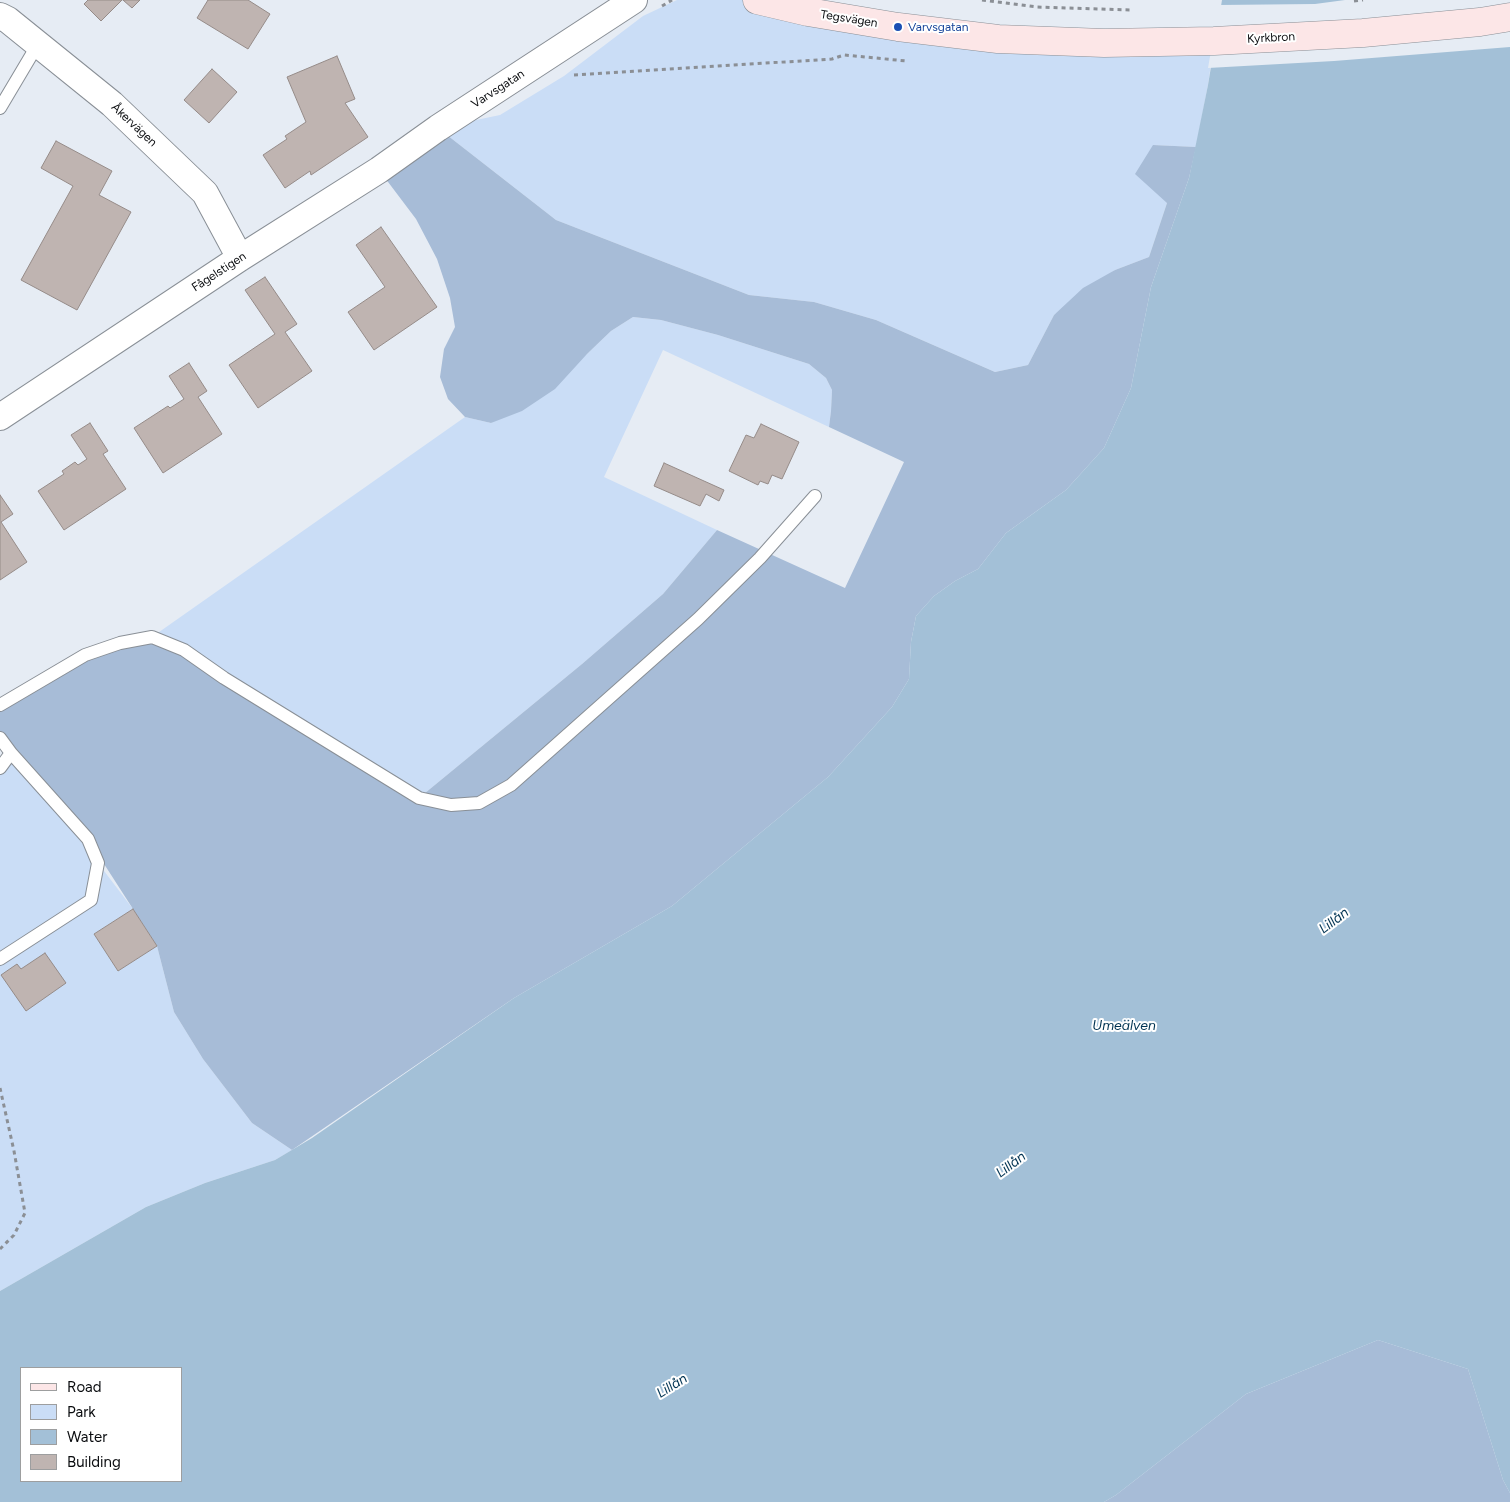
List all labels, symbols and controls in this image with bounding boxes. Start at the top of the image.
street label: Tegsvägen [819,7,879,31]
place label: Varvsgatan [908,20,968,34]
marker: Varvsgatan [892,21,904,33]
street label: Kyrkbron [1247,30,1295,46]
street label: Varvsgatan [469,67,527,111]
street label: Åkervägen [108,100,160,150]
street label: Fågelstigen [189,249,249,295]
water label: Lillån [1316,904,1352,938]
water label: Umeälven [1092,1018,1156,1034]
water label: Lillån [993,1148,1029,1182]
legend [20,1367,182,1482]
water label: Lillån [654,1370,690,1402]
text: Road [67,1378,102,1396]
text: Park [67,1403,96,1421]
text: Water [67,1428,107,1446]
text: Building [67,1453,121,1471]

